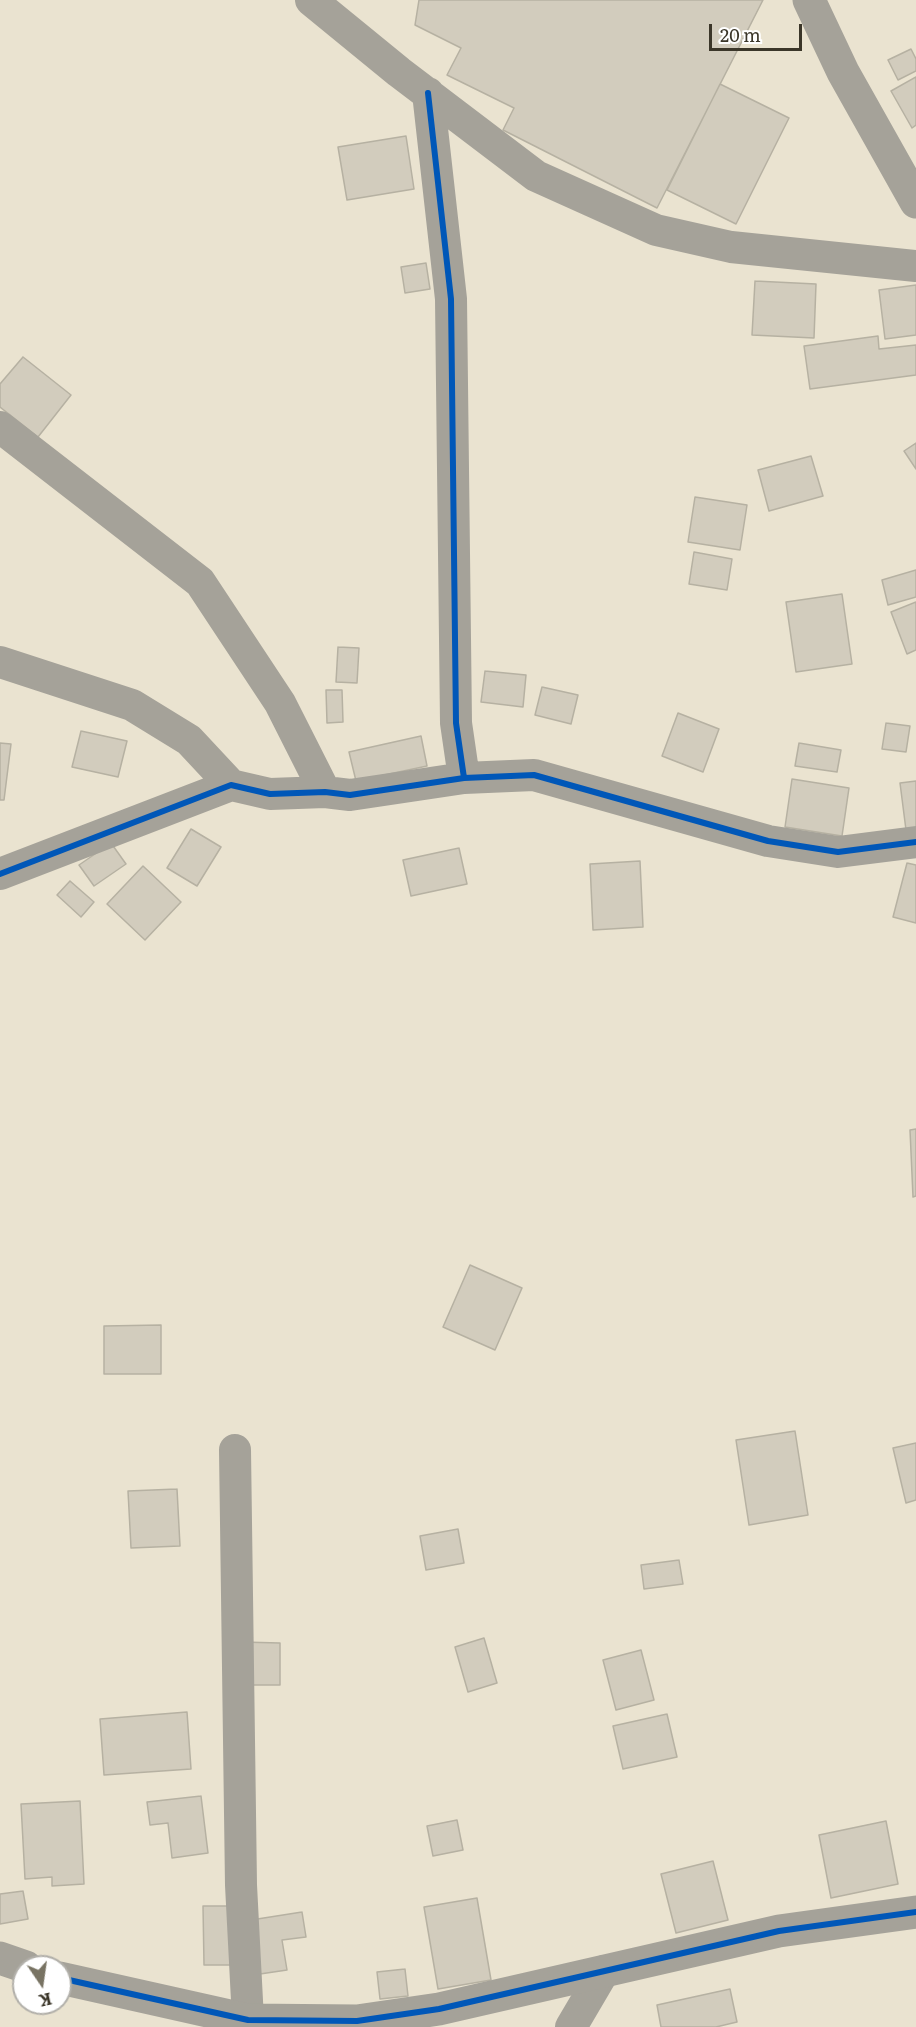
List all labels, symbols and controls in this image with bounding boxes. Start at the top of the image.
scale bar [712,12,805,50]
text: 20 m [720,21,761,48]
north arrow [12,1955,72,2015]
text: K [37,1987,54,2014]

